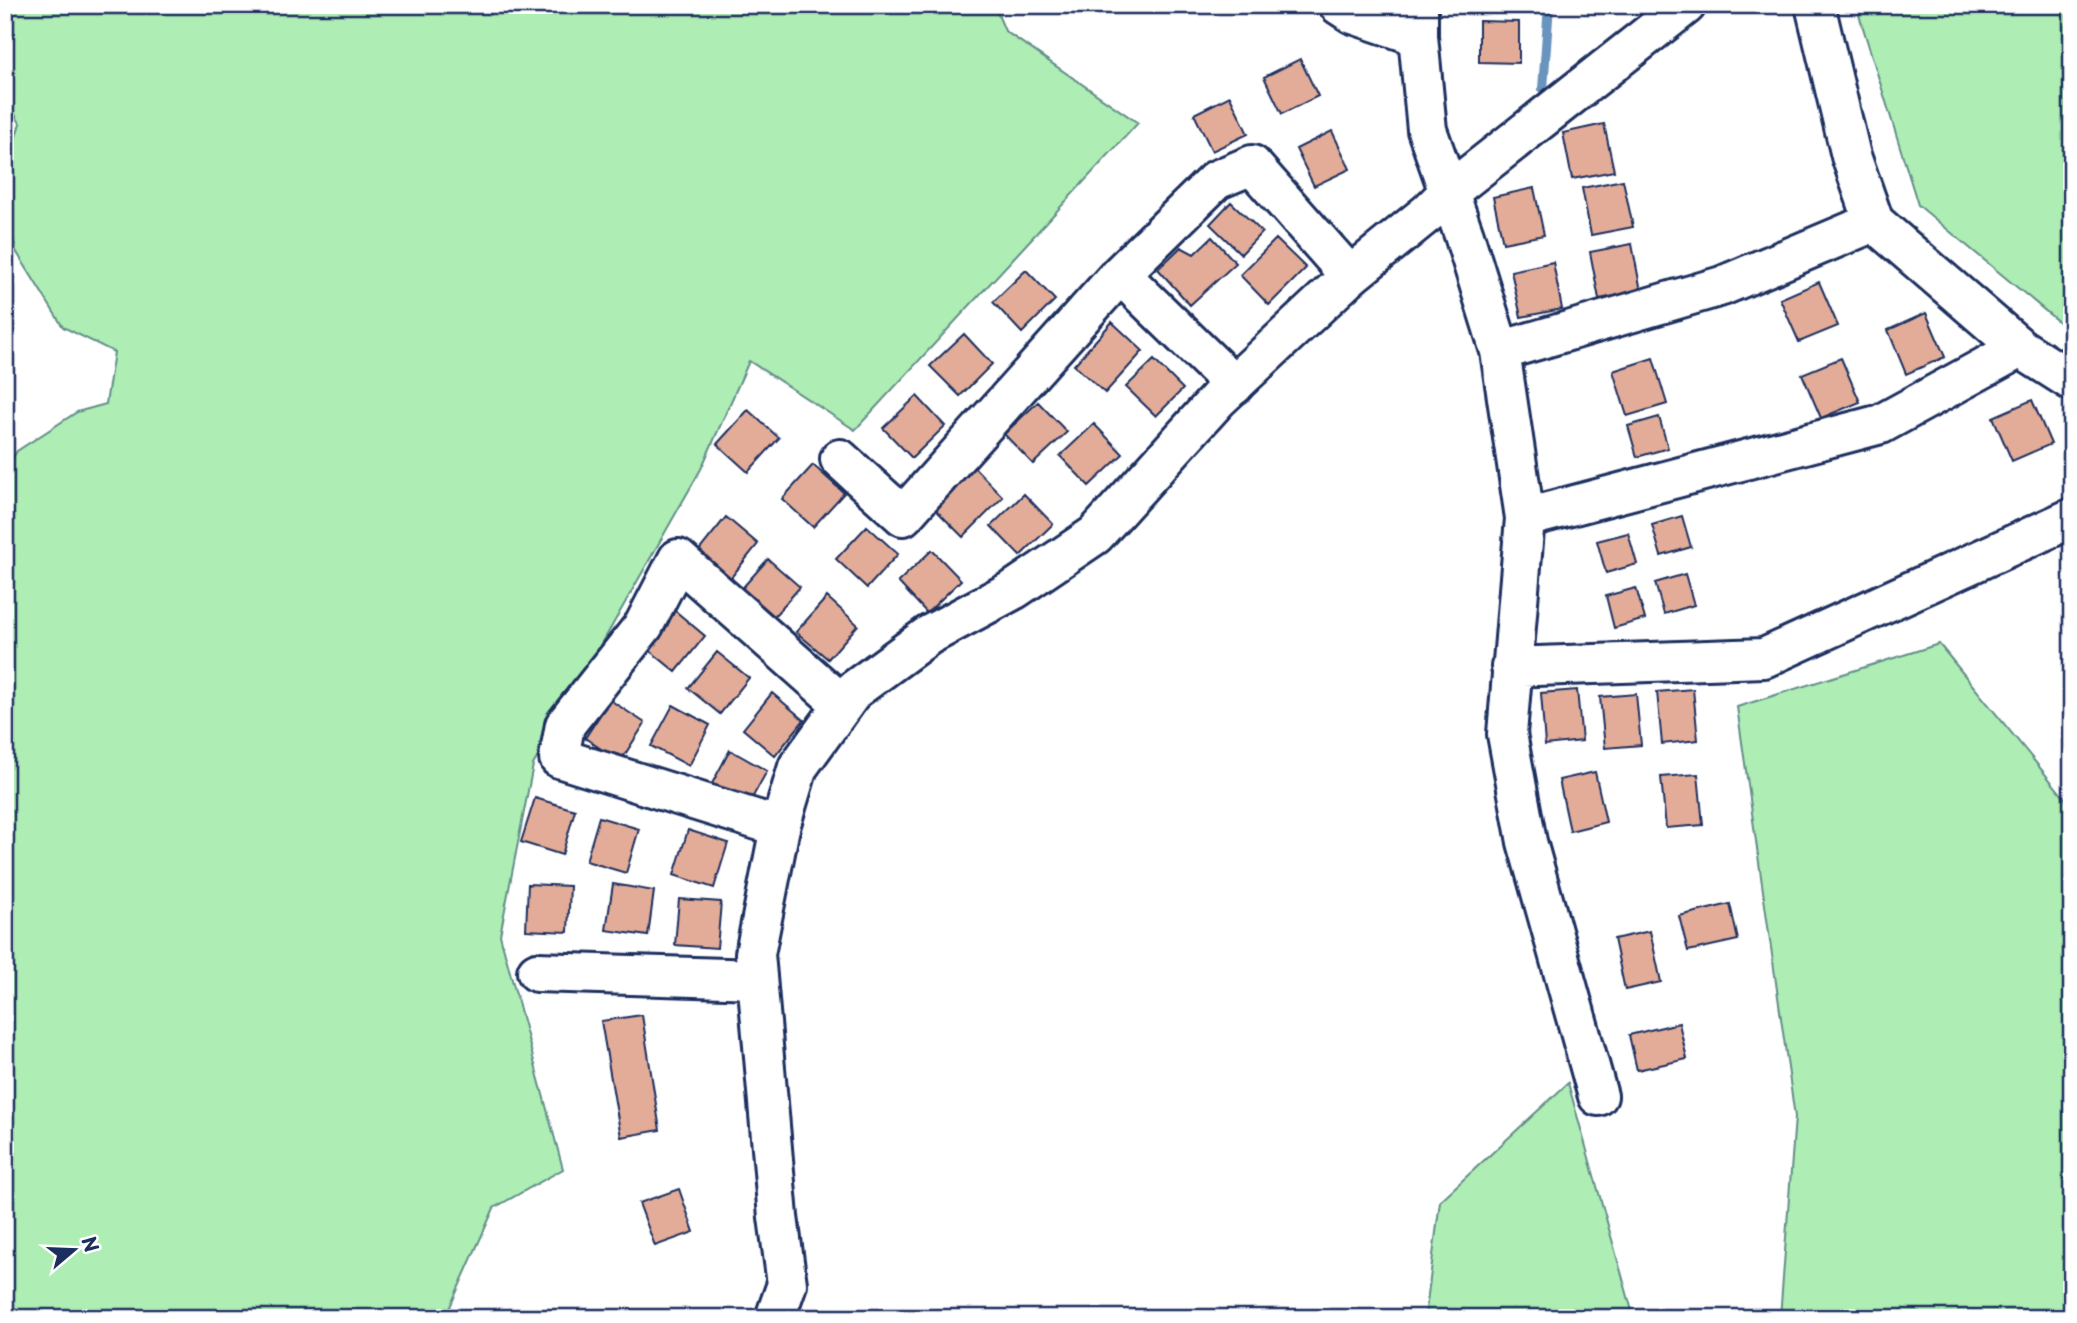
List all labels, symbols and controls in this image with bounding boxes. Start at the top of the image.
north arrow [38,1214,108,1284]
text: N [75,1232,107,1256]

